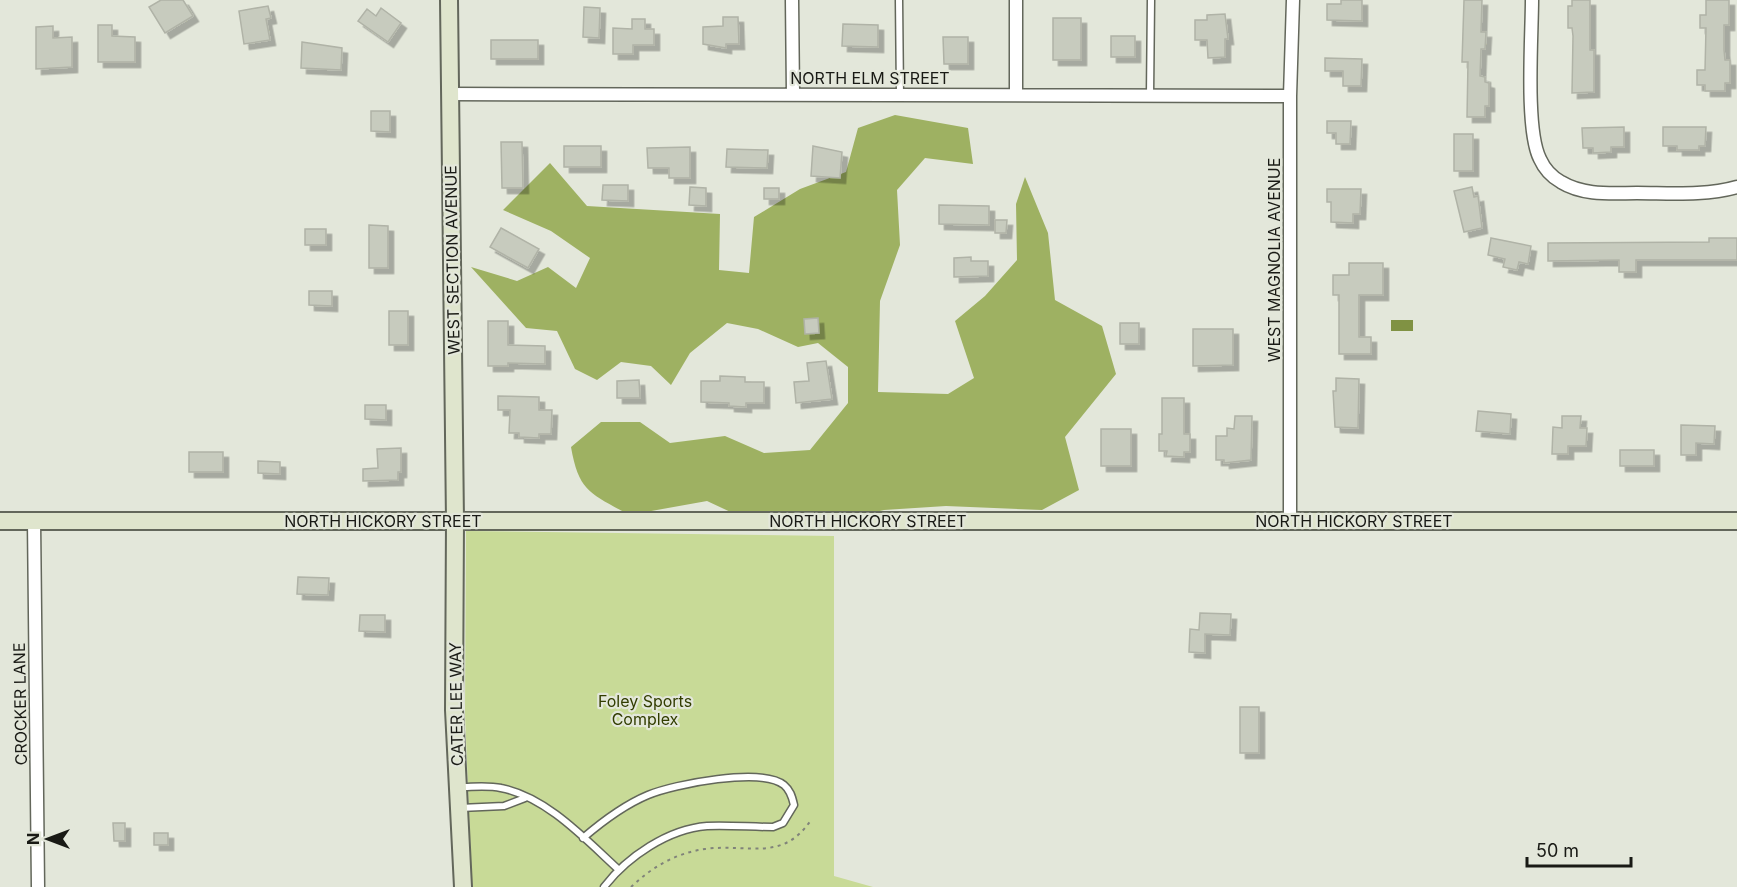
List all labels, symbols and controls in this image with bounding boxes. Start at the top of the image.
street label: NORTH ELM STREET [790,68,950,88]
street label: WEST MAGNOLIA AVENUE [1264,158,1284,362]
street label: WEST SECTION AVENUE [440,165,464,355]
street label: NORTH HICKORY STREET [284,511,482,531]
street label: NORTH HICKORY STREET [769,511,967,531]
street label: NORTH HICKORY STREET [1255,511,1453,531]
street label: CROCKER LANE [9,642,31,766]
street label: CATER LEE WAY [445,642,467,766]
park label: Foley Sports Complex [598,691,692,729]
north arrow [18,809,78,869]
scale bar [1527,830,1630,868]
text: N [23,833,43,845]
text: 50 m [1536,840,1579,861]

